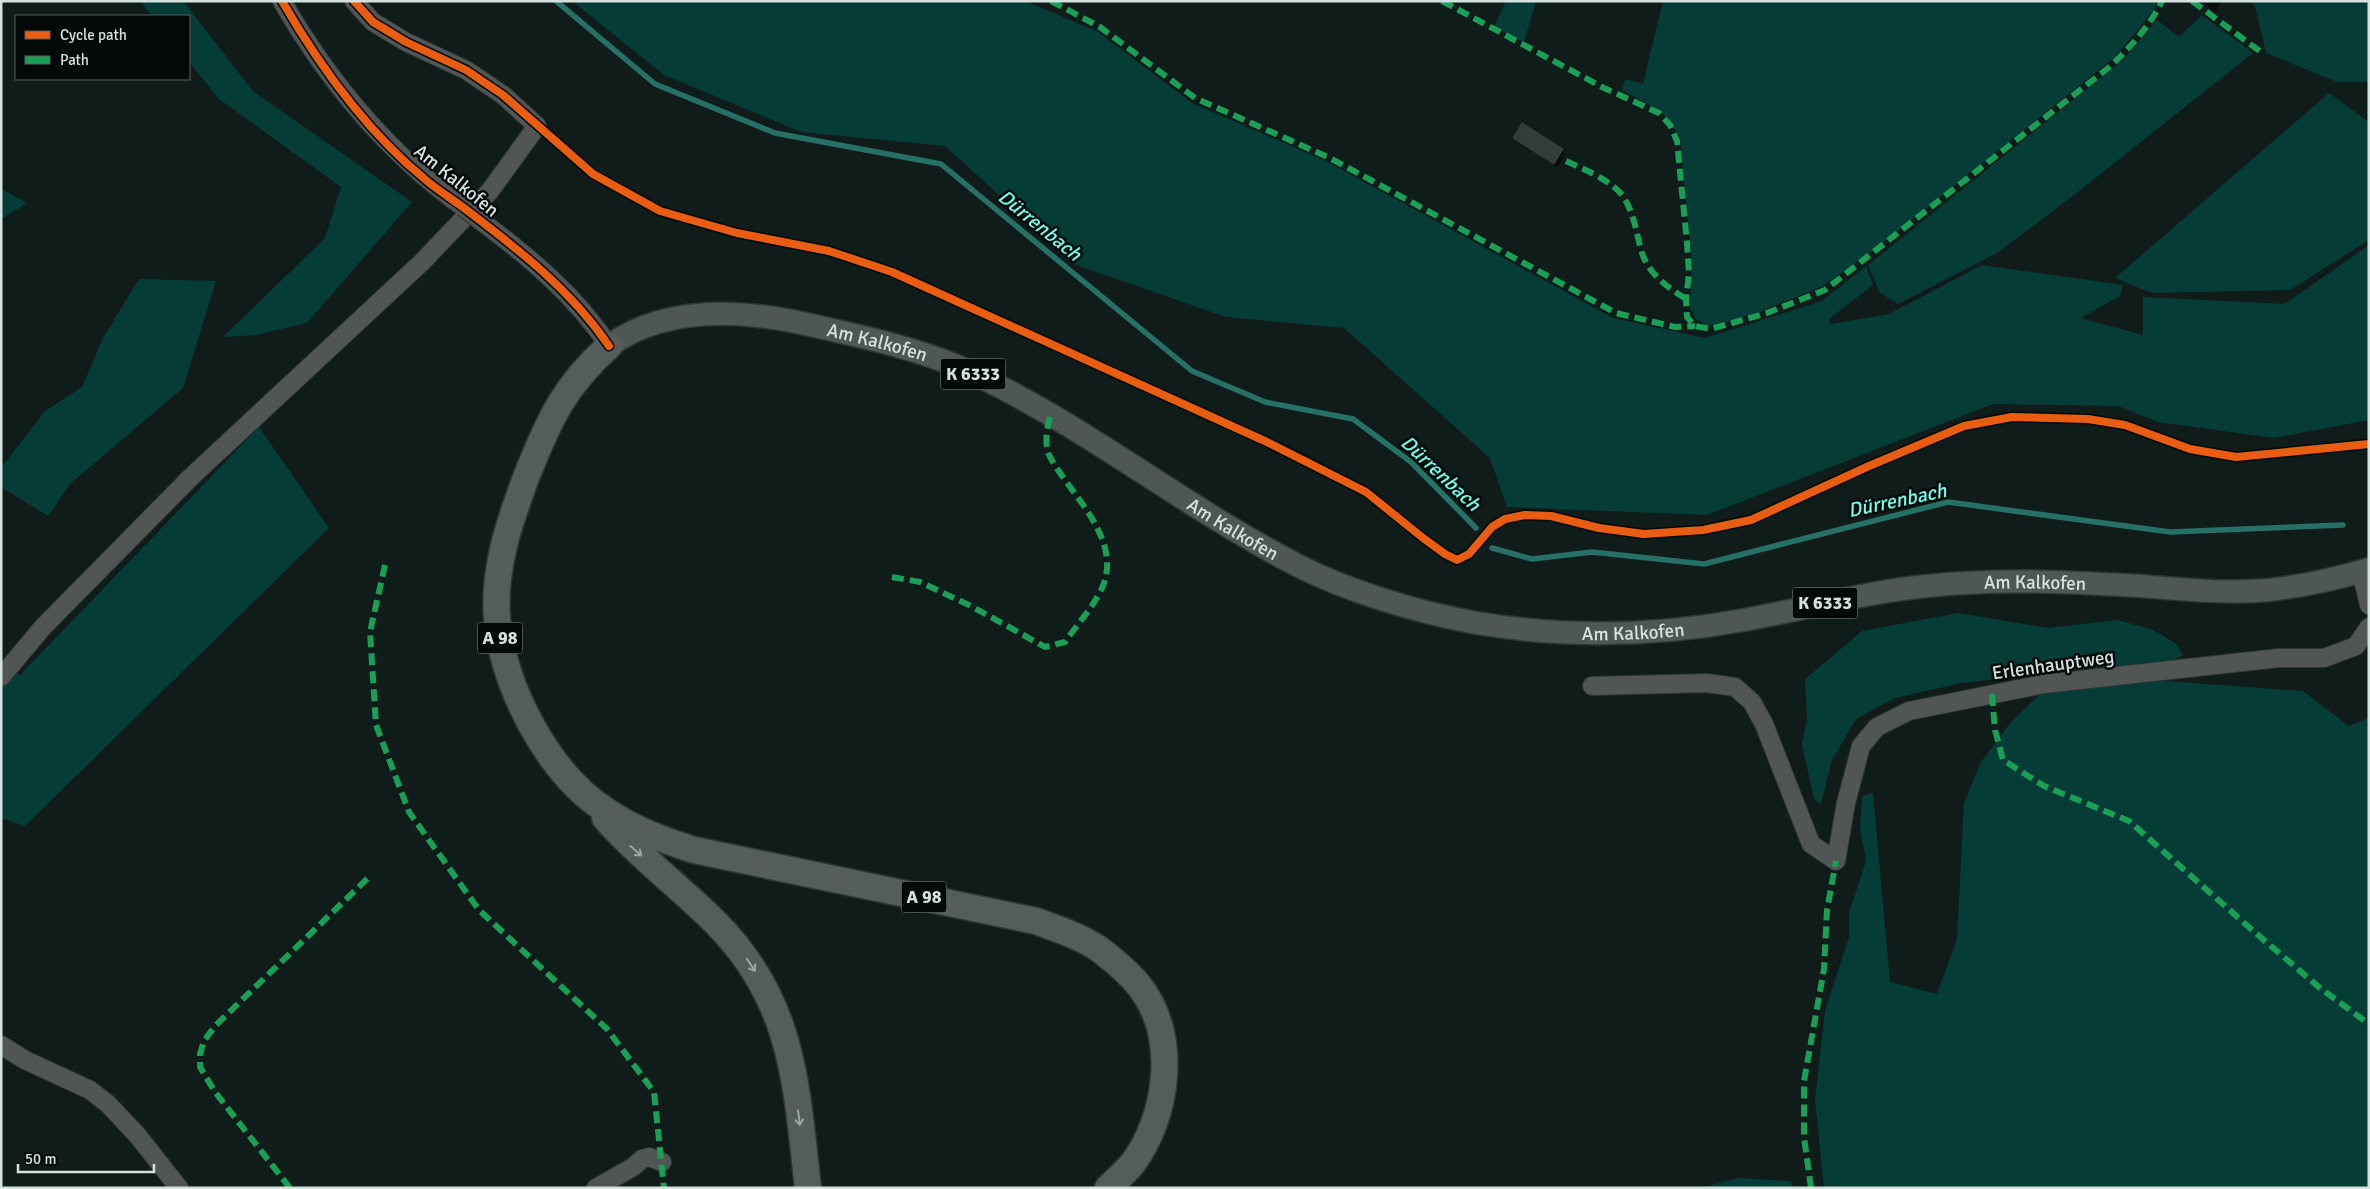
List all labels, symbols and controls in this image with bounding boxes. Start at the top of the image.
legend [15,15,190,80]
text: Cycle path [60,26,127,44]
text: Path [60,51,89,69]
street label: Am Kalkofen [409,139,504,222]
water label: Dürrenbach [993,184,1087,267]
street label: Am Kalkofen [825,318,930,367]
road number: K 6333 [940,358,1006,389]
water label: Dürrenbach [1396,430,1487,517]
water label: Dürrenbach [1846,478,1950,523]
street label: Am Kalkofen [1182,493,1283,566]
street label: Am Kalkofen [1983,570,2087,596]
road number: K 6333 [1792,588,1858,618]
street label: Am Kalkofen [1582,618,1686,646]
road number: A 98 [478,622,522,654]
street label: Erlenhauptweg [1990,645,2116,685]
one-way arrow [629,845,642,857]
road number: A 98 [902,882,946,912]
one-way arrow [746,958,756,972]
one-way arrow [795,1109,805,1125]
scale bar [18,1142,154,1174]
text: 50 m [25,1150,56,1168]

